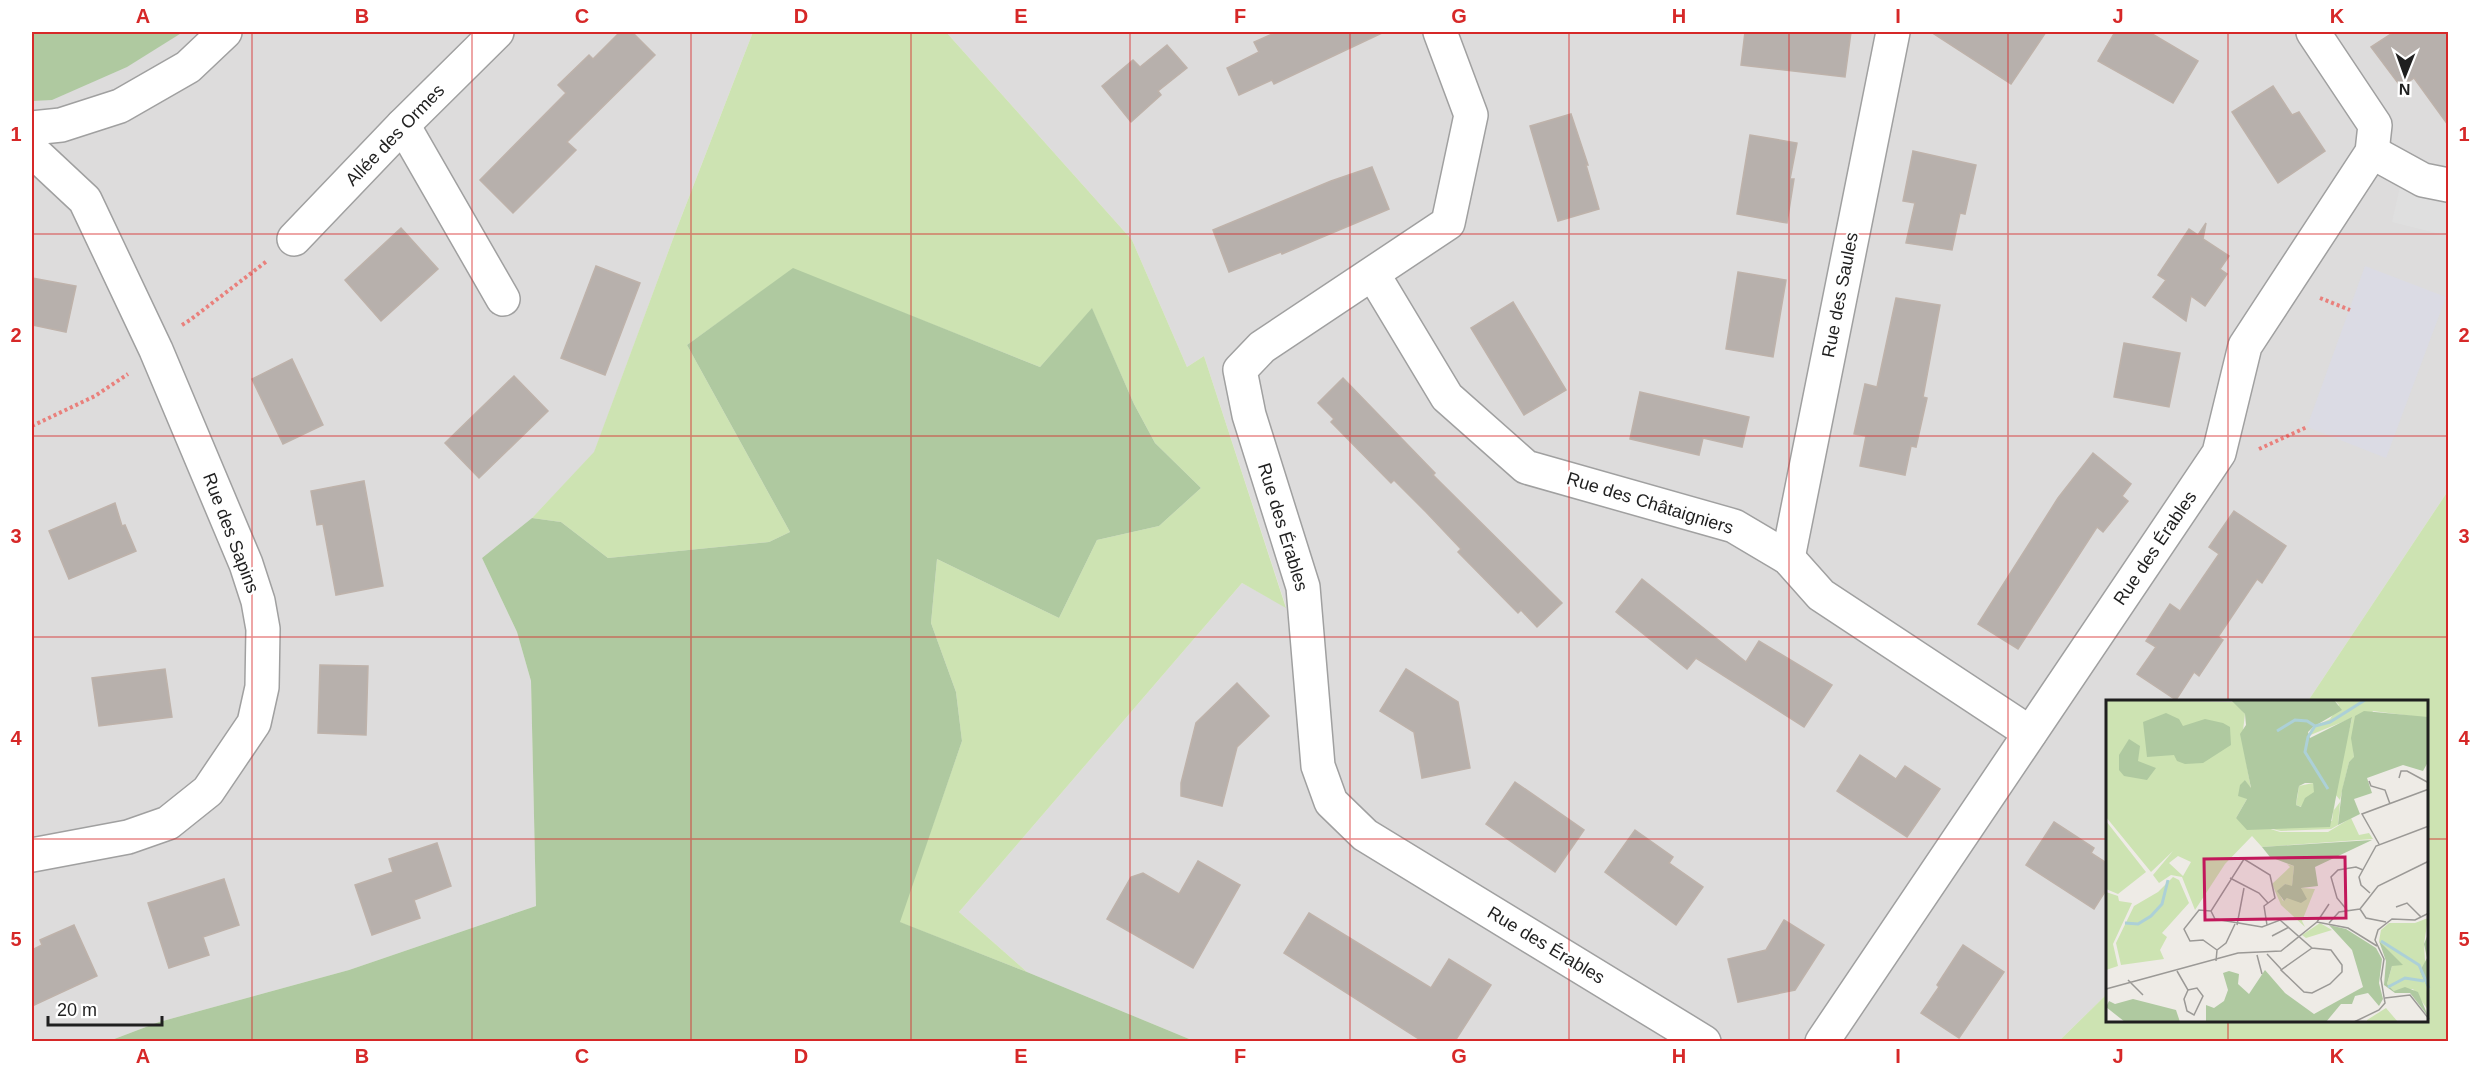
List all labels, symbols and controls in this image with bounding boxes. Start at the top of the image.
text: A [136,5,150,27]
text: B [355,5,369,27]
text: C [575,5,589,27]
text: D [794,5,808,27]
text: E [1014,5,1028,27]
text: F [1234,5,1246,27]
text: G [1451,5,1467,27]
text: H [1672,5,1686,27]
text: I [1895,5,1901,27]
text: J [2112,5,2124,27]
text: K [2330,5,2345,27]
north arrow [2375,45,2435,105]
street label: Allée des Ormes [342,80,448,190]
text: N [2399,81,2411,98]
text: 1 [10,123,22,145]
text: 1 [2458,123,2470,145]
street label: Rue des Saules [1818,231,1862,359]
text: 2 [10,324,22,346]
text: 2 [2458,324,2470,346]
street label: Rue des Érables [1254,460,1312,594]
street label: Rue des Châtaigniers [1564,468,1736,538]
street label: Rue des Sapins [199,470,263,596]
street label: Rue des Érables [2110,487,2200,609]
text: 3 [10,525,22,547]
text: 3 [2458,525,2470,547]
inset map [2106,700,2429,1022]
text: 4 [10,727,22,749]
text: 4 [2458,727,2470,749]
street label: Rue des Érables [1484,902,1608,988]
text: 5 [10,928,22,950]
text: 5 [2458,928,2470,950]
scale bar [48,989,162,1027]
text: 20 m [57,1000,97,1020]
text: A [136,1045,150,1067]
text: B [355,1045,369,1067]
text: C [575,1045,589,1067]
text: D [794,1045,808,1067]
text: E [1014,1045,1028,1067]
text: F [1234,1045,1246,1067]
text: G [1451,1045,1467,1067]
text: H [1672,1045,1686,1067]
text: I [1895,1045,1901,1067]
text: J [2112,1045,2124,1067]
text: K [2330,1045,2345,1067]

